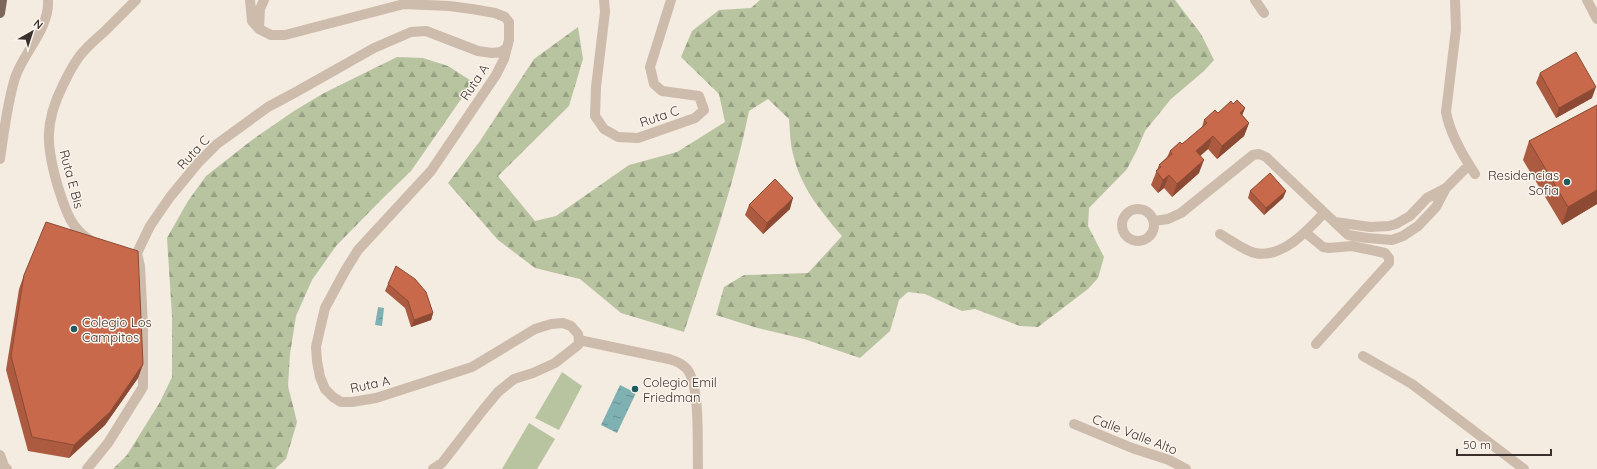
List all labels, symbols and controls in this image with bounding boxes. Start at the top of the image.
north arrow [12,12,52,52]
text: N [31,16,46,32]
street label: Ruta A [456,60,492,103]
street label: Ruta C [637,102,681,130]
street label: Ruta C [173,131,213,172]
street label: Ruta E Bis [56,148,88,210]
place label: Residencias Sofia [1488,167,1559,198]
marker: Residencias Sofia [1562,177,1572,187]
place label: Colegio Los Campitos [82,314,152,345]
marker: Colegio Los Campitos [69,324,79,334]
street label: Ruta A [349,372,392,396]
place label: Colegio Emil Friedman [643,374,717,405]
marker: Colegio Emil Friedman [630,384,640,394]
street label: Calle Valle Alto [1090,410,1180,458]
scale bar [1457,431,1551,457]
text: 50 m [1463,437,1491,452]

